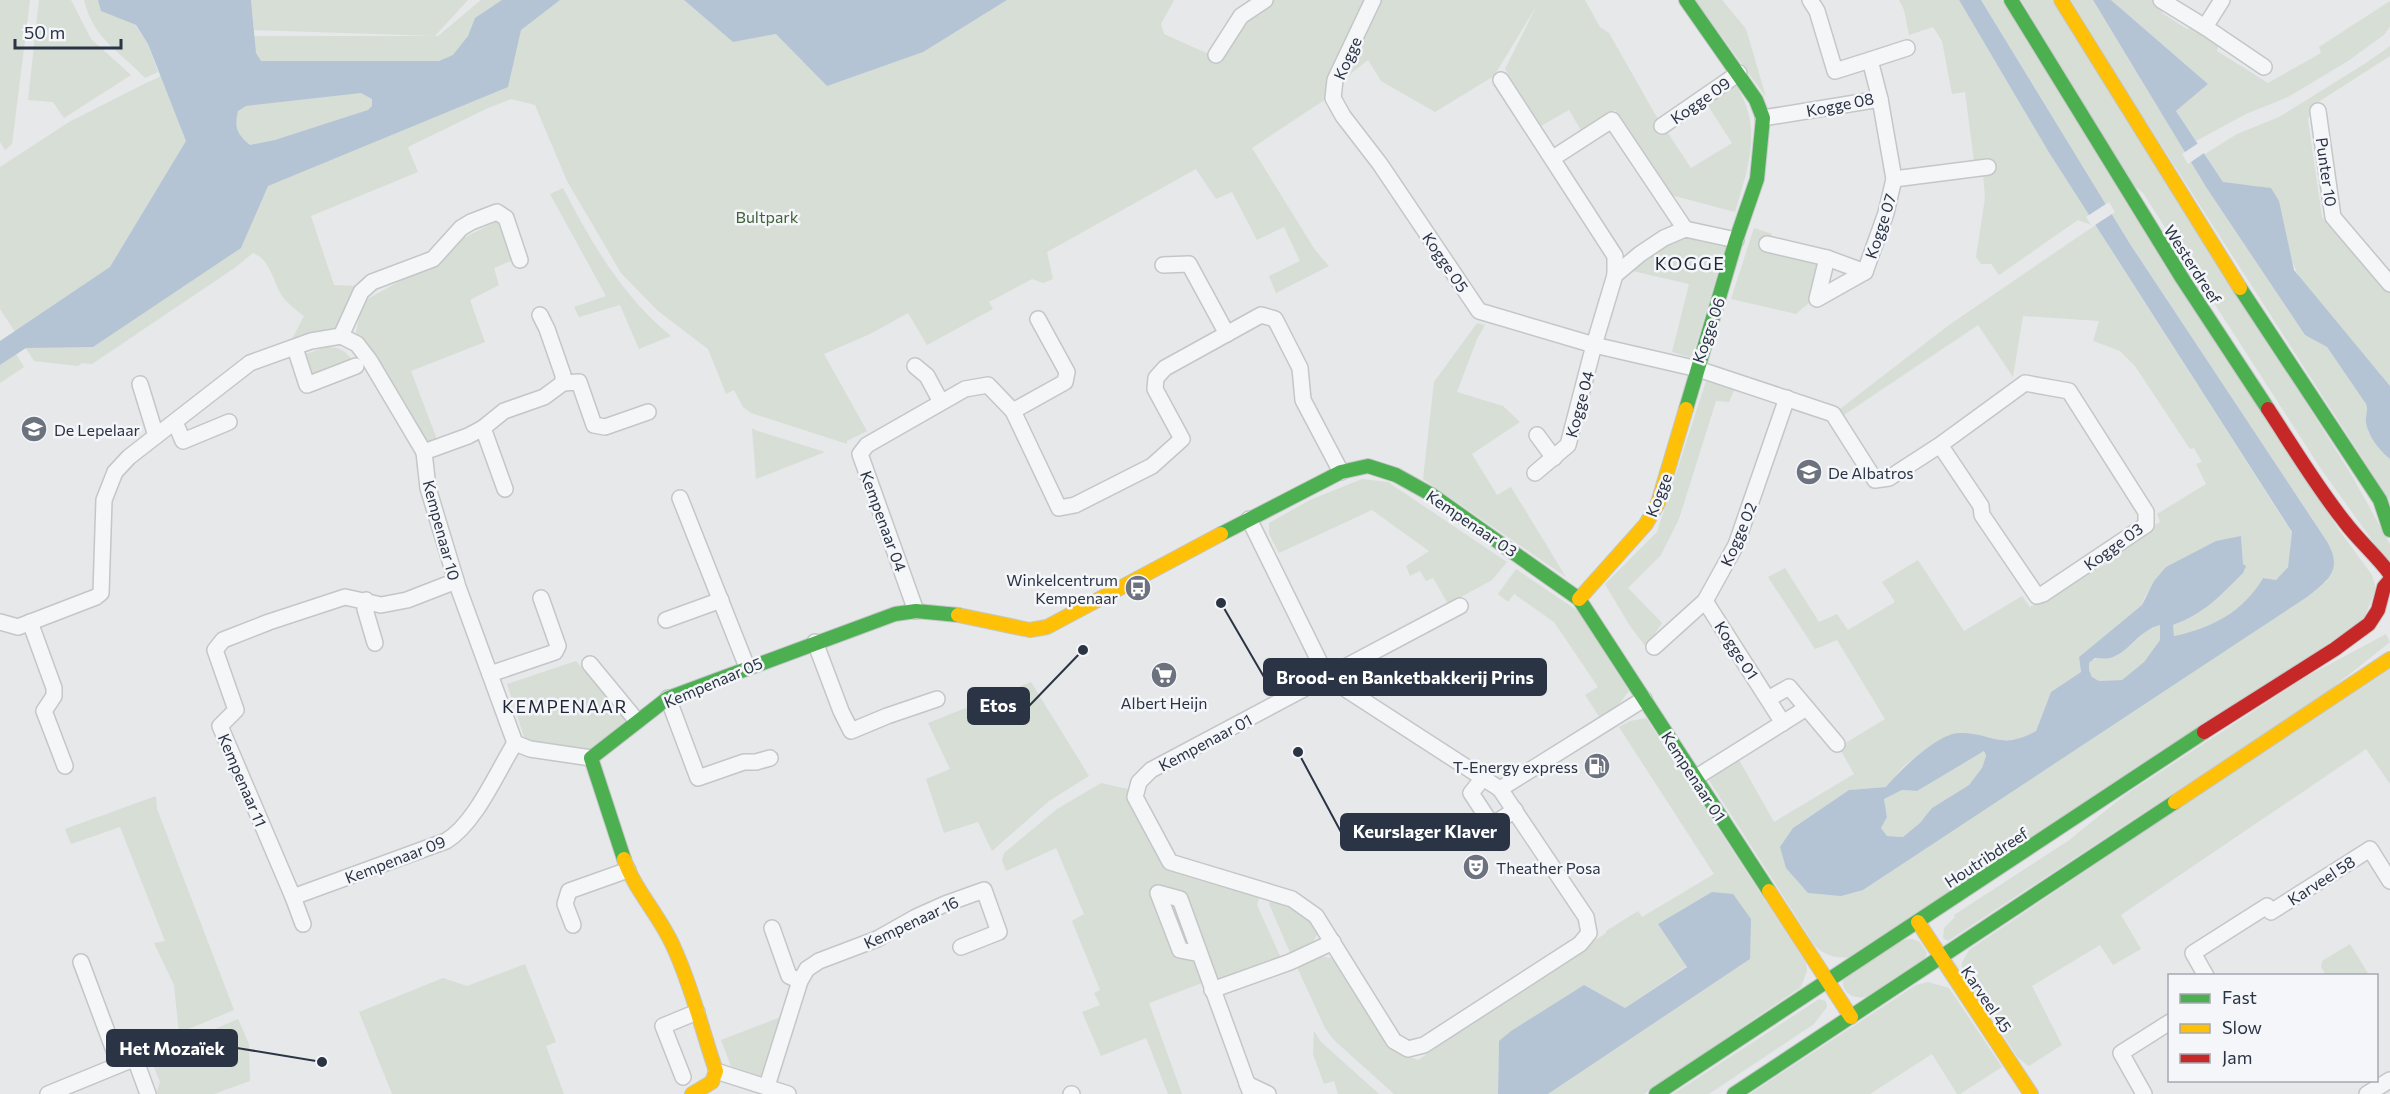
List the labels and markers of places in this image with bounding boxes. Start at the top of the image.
school or university icon: De Lepelaar [19,414,49,444]
place label: De Lepelaar [54,420,141,439]
school or university icon: De Albatros [1794,457,1824,487]
place label: De Albatros [1828,463,1914,482]
place label: Winkelcentrum Kempenaar [1006,570,1119,607]
bus stop icon: Winkelcentrum Kempenaar [1123,573,1153,603]
callout: Brood- en Banketbakkerij Prins [1264,659,1546,695]
supermarket icon: Albert Heijn [1149,660,1179,690]
callout: Etos [968,688,1029,724]
place label: Albert Heijn [1121,693,1207,712]
fuel station icon: T-Energy express [1582,751,1612,781]
place label: T-Energy express [1453,757,1578,776]
callout: Keurslager Klaver [1341,814,1509,850]
theatre icon: Theather Posa [1461,852,1491,882]
place label: Theather Posa [1496,858,1601,877]
callout: Het Mozaïek [107,1030,237,1066]

